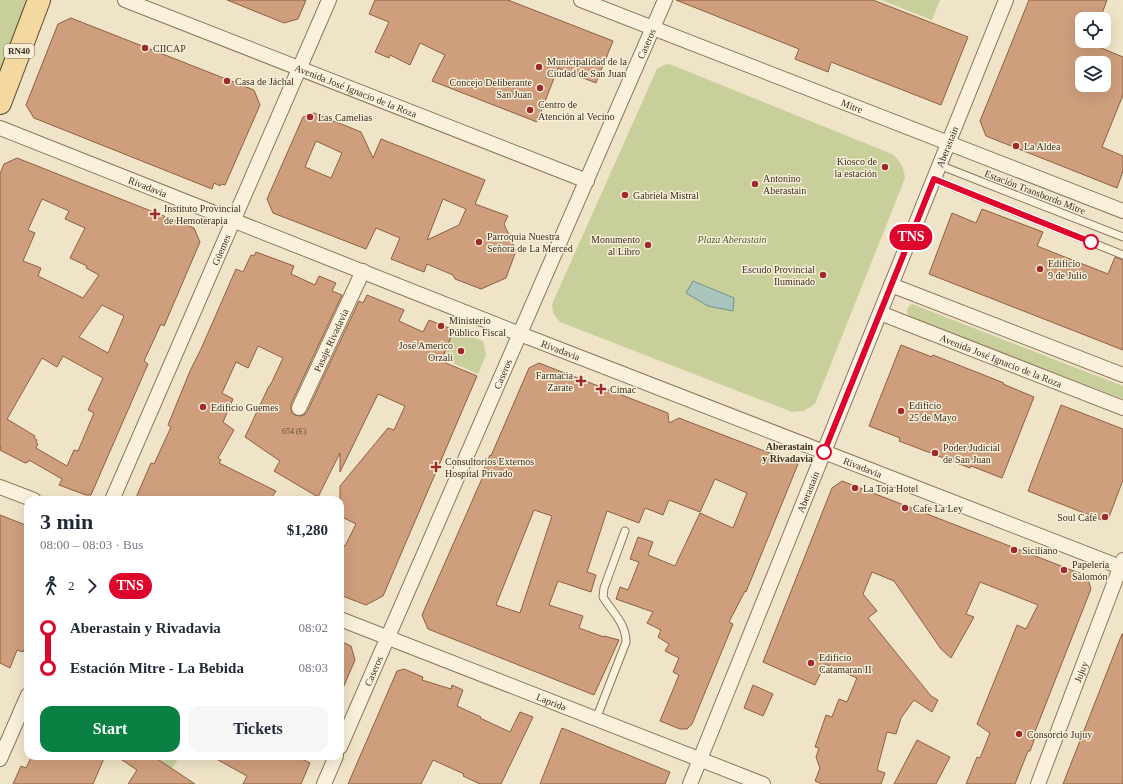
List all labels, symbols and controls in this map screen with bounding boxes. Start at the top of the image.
map controls [1075,12,1111,92]
button: locate [1075,12,1111,48]
street label: Caseros [635,27,657,60]
marker: CIICAP [140,43,150,53]
place label: CIICAP [153,43,186,54]
road number: RN40 [4,44,34,58]
place label: Municipalidad de la Ciudad de San Juan [547,56,628,79]
button: layers [1075,56,1111,92]
street label: Avenida José Ignacio de la Roza [293,62,419,120]
marker: Municipalidad de la Ciudad de San Juan [534,62,544,72]
marker: Casa de Jáchal [222,76,232,86]
place label: Casa de Jáchal [235,76,294,87]
place label: Concejo Deliberante San Juan [450,77,533,100]
marker: Concejo Deliberante San Juan [535,83,545,93]
street label: Mitre [840,96,865,115]
place label: Centro de Atención al Vecino [538,99,614,122]
marker: Centro de Atención al Vecino [525,105,535,115]
marker: Las Camelias [305,112,315,122]
place label: Las Camelias [318,112,372,123]
street label: Aberastain [934,125,960,169]
marker: La Aldea [1011,141,1021,151]
place label: La Aldea [1024,141,1061,152]
place label: Kiosco de la estación [835,156,878,179]
marker: Kiosco de la estación [880,162,890,172]
street label: Estación Transbordo Mitre [983,168,1088,217]
place label: Antonino Aberastain [763,173,806,196]
street label: Rivadavia [127,174,169,199]
marker: Antonino Aberastain [750,179,760,189]
marker: Gabriela Mistral [620,190,630,200]
place label: Gabriela Mistral [633,190,699,201]
place label: Instituto Provincial de Hemoterapia [164,203,241,226]
marker: Instituto Provincial de Hemoterapia [149,208,161,220]
line badge: TNS [888,224,934,250]
text: TNS [897,229,925,244]
place label: Parroquia Nuestra Señora de La Merced [487,231,573,254]
street label: Güemes [209,232,232,267]
place label: Monumento al Libro [591,234,640,257]
park label: Plaza Aberastain [697,234,766,245]
unlabelled marker [1083,234,1099,250]
marker: Parroquia Nuestra Señora de La Merced [474,237,484,247]
marker: Monumento al Libro [643,240,653,250]
place label: Edificio 9 de Julio [1048,258,1087,281]
place label: Escudo Provincial Iluminado [742,264,815,287]
marker: Edificio 9 de Julio [1035,264,1045,274]
marker: Escudo Provincial Iluminado [818,270,828,280]
street label: Pasaje Rivadavia [311,306,350,373]
place label: Ministerio Público Fiscal [449,315,506,338]
marker: Ministerio Público Fiscal [436,321,446,331]
street label: Avenida José Ignacio de la Roza [938,332,1064,389]
street label: Rivadavia [540,337,582,362]
place label: José Americo Orzali [399,340,453,363]
marker: José Americo Orzali [456,346,466,356]
street label: Caseros [491,357,514,391]
place label: Farmacia Zarate [536,370,574,393]
marker: Farmacia Zarate [576,376,586,386]
marker: Cimac [595,383,607,395]
place label: Cimac [610,384,637,395]
place label: Edificio 25 de Mayo [909,400,957,423]
marker: Edificio Guemes [198,402,208,412]
place label: Edificio Guemes [211,402,279,413]
marker: Edificio 25 de Mayo [896,406,906,416]
house number: 654 (E) [282,427,306,436]
place label: Aberastain y Rivadavia [762,441,813,464]
place label: Poder Judicial de San Juan [943,442,1000,465]
marker: Aberastain y Rivadavia [816,444,832,460]
marker: Poder Judicial de San Juan [930,448,940,458]
street label: Rivadavia [842,455,884,480]
place label: Consultorios Externos Hospital Privado [445,456,534,479]
marker: Consultorios Externos Hospital Privado [430,461,442,473]
street label: Aberastain [795,470,821,514]
marker: La Toja Hotel [850,483,860,493]
place label: La Toja Hotel [863,483,918,494]
marker: Cafe La Ley [900,503,910,513]
place label: Cafe La Ley [913,503,963,514]
text: 3 min [40,509,93,534]
place label: Soul Café [1057,512,1098,523]
marker: Soul Café [1100,512,1110,522]
text: $1,280 [287,522,328,538]
text: 08:00 – 08:03 · Bus [40,537,143,552]
marker: Siciliano [1009,545,1019,555]
place label: Siciliano [1022,545,1058,556]
place label: Papelería Salomón [1072,559,1110,582]
marker: Papelería Salomón [1059,565,1069,575]
icon: walk [40,575,62,597]
icon: forward [81,575,103,597]
text: 2 [68,578,75,593]
text: TNS [117,578,144,593]
text: Aberastain y Rivadavia [70,620,221,636]
text: 08:02 [298,620,328,635]
place label: Edificio Catamaran II [819,652,871,675]
street label: Caseros [362,654,385,688]
marker: Edificio Catamaran II [806,658,816,668]
text: Estación Mitre - La Bebida [70,660,244,676]
text: 08:03 [298,660,328,675]
street label: Jujuy [1072,660,1090,684]
street label: Laprida [535,691,568,712]
button: Start [40,706,180,752]
button: Tickets [188,706,328,752]
marker: Consorcio Jujuy [1014,729,1024,739]
place label: Consorcio Jujuy [1027,729,1092,740]

